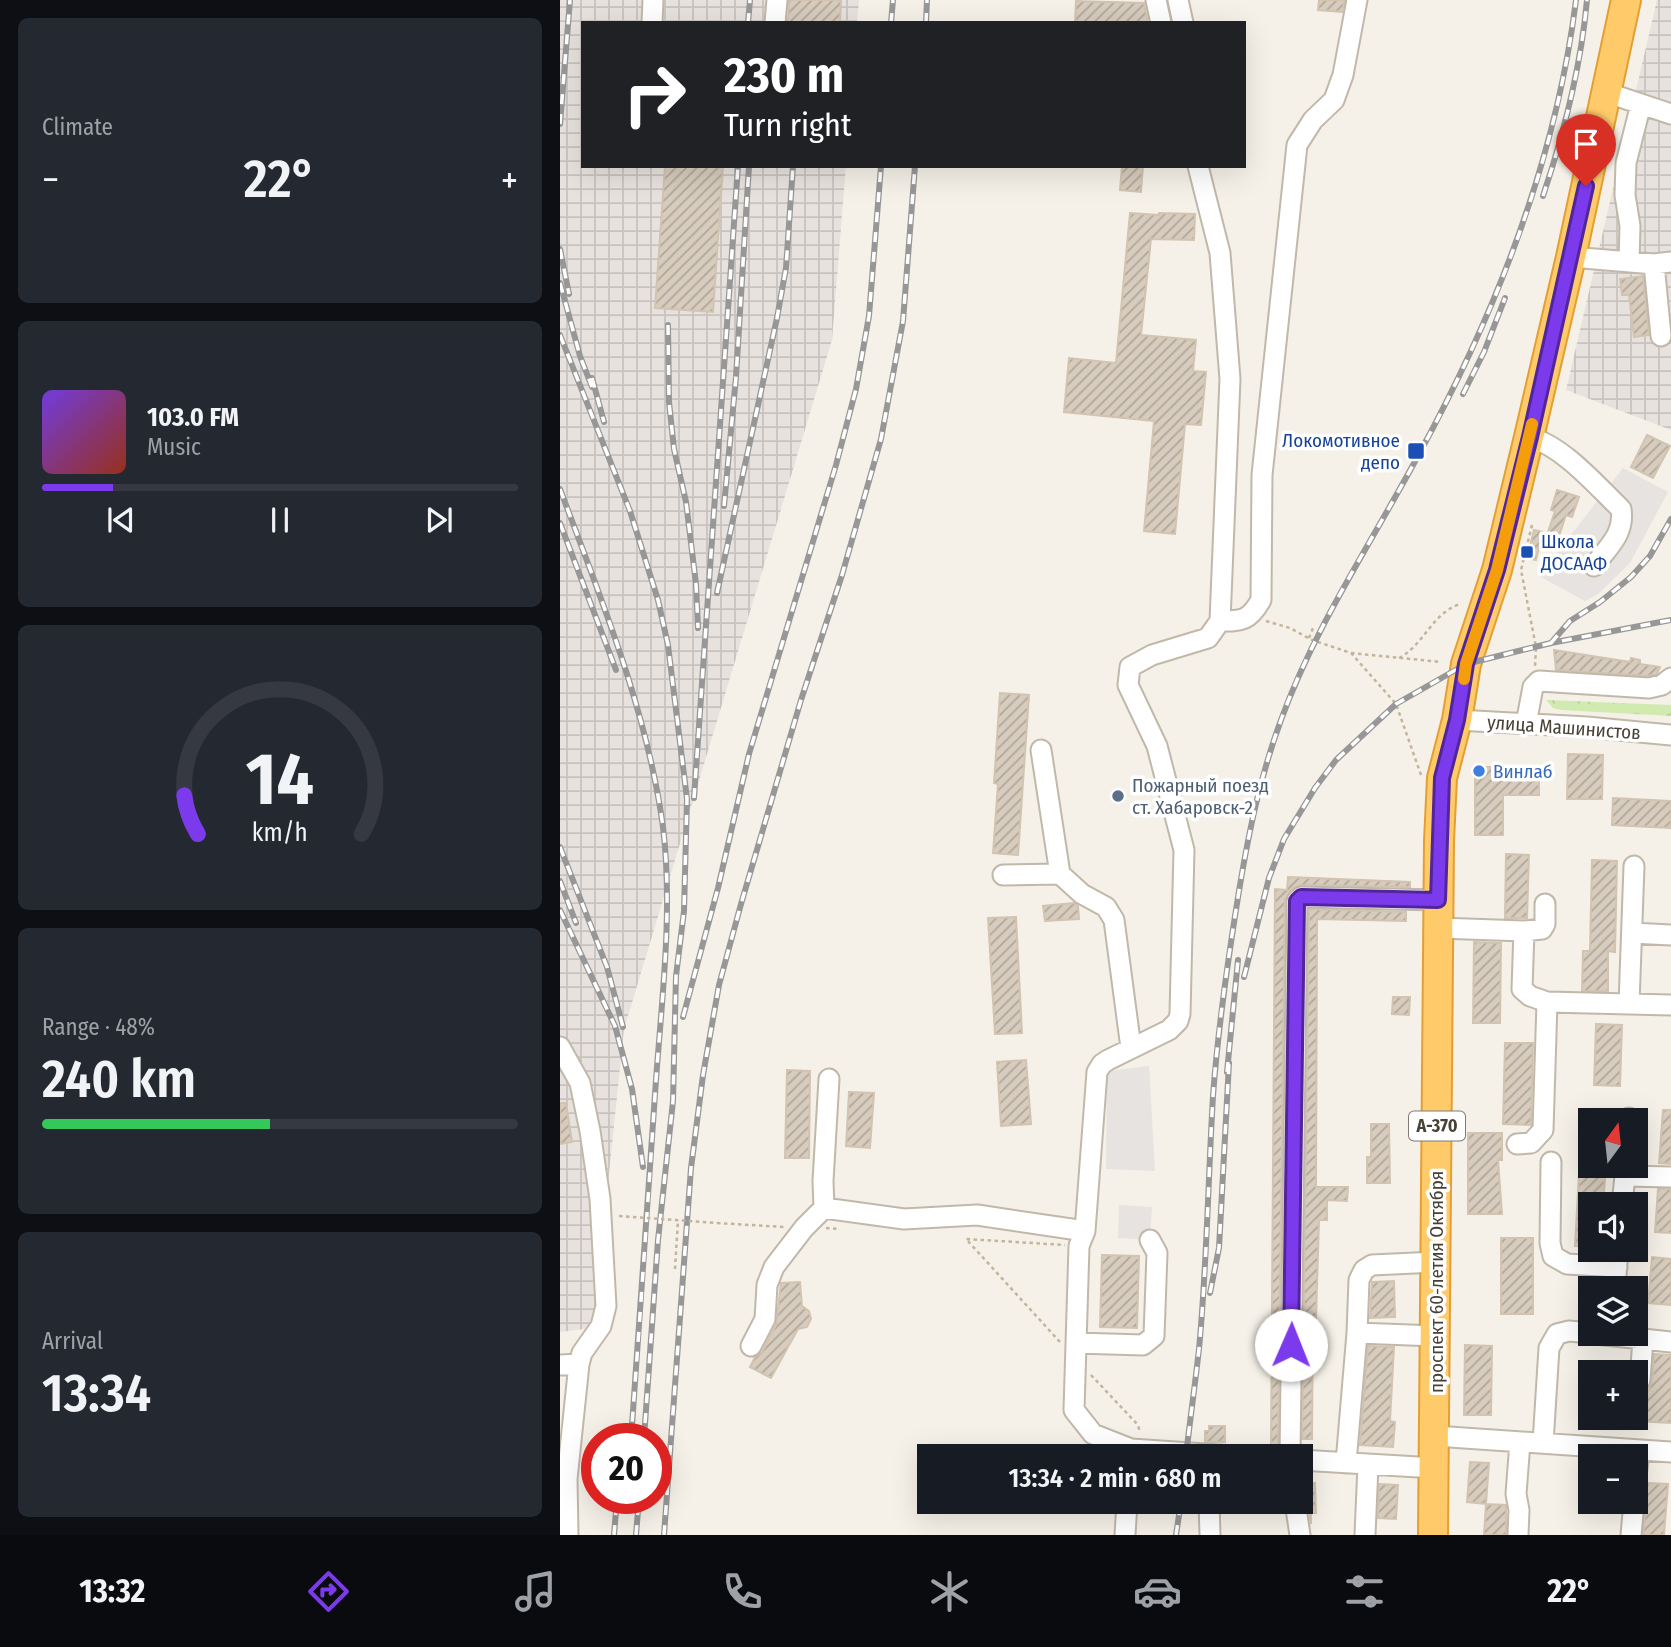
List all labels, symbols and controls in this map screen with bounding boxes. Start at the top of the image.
text: 230 m [724,46,844,105]
icon: right [609,49,700,140]
text: Turn right [724,106,851,144]
text: Climate [42,113,113,141]
pin [1556,114,1616,186]
icon: arrive [1567,125,1605,163]
text: 22° [244,148,316,211]
text: − [42,157,59,203]
text: + [501,157,518,203]
text: 103.0 FM [147,402,239,433]
place label: Локомотивное депо [1282,429,1400,474]
text: Music [147,433,201,461]
marker: Локомотивное депо [1406,441,1426,461]
icon: previous [102,501,140,539]
icon: pause [261,501,299,539]
icon: next [420,501,458,539]
place label: Школа ДОСААФ [1540,530,1607,575]
marker: Школа ДОСААФ [1519,544,1535,560]
street label: улица Машинистов [1486,711,1642,744]
text: 14 [246,736,314,823]
place label: Винлаб [1493,760,1553,783]
marker: Винлаб [1471,763,1487,779]
place label: Пожарный поезд ст. Хабаровск-2 [1132,774,1269,819]
marker: Пожарный поезд ст. Хабаровск-2 [1110,788,1126,804]
text: km/h [252,817,308,847]
text: Range · 48% [42,1013,155,1041]
text: 240 km [42,1048,196,1111]
north arrow [1578,1108,1648,1178]
map controls [1578,1108,1648,1514]
road number: А-370 [1409,1112,1465,1140]
street label: проспект 60-летия Октября [1425,1171,1448,1393]
button: sound [1578,1192,1648,1262]
button: layers [1578,1276,1648,1346]
position arrow [1254,1308,1328,1382]
text: Arrival [42,1327,103,1355]
button: + [1578,1360,1648,1430]
text: 13:34 [42,1362,151,1425]
speed limit sign: 20 [581,1423,672,1514]
button: − [1578,1444,1648,1514]
text: 13:34 · 2 min · 680 m [1009,1463,1221,1494]
icon: directions [304,1567,353,1616]
icon: music [511,1567,560,1616]
icon: phone [718,1567,767,1616]
icon: climate [925,1567,974,1616]
icon: car [1133,1567,1182,1616]
icon: filters [1340,1567,1389,1616]
text: 13:32 [79,1572,145,1610]
text: 22° [1547,1572,1592,1610]

